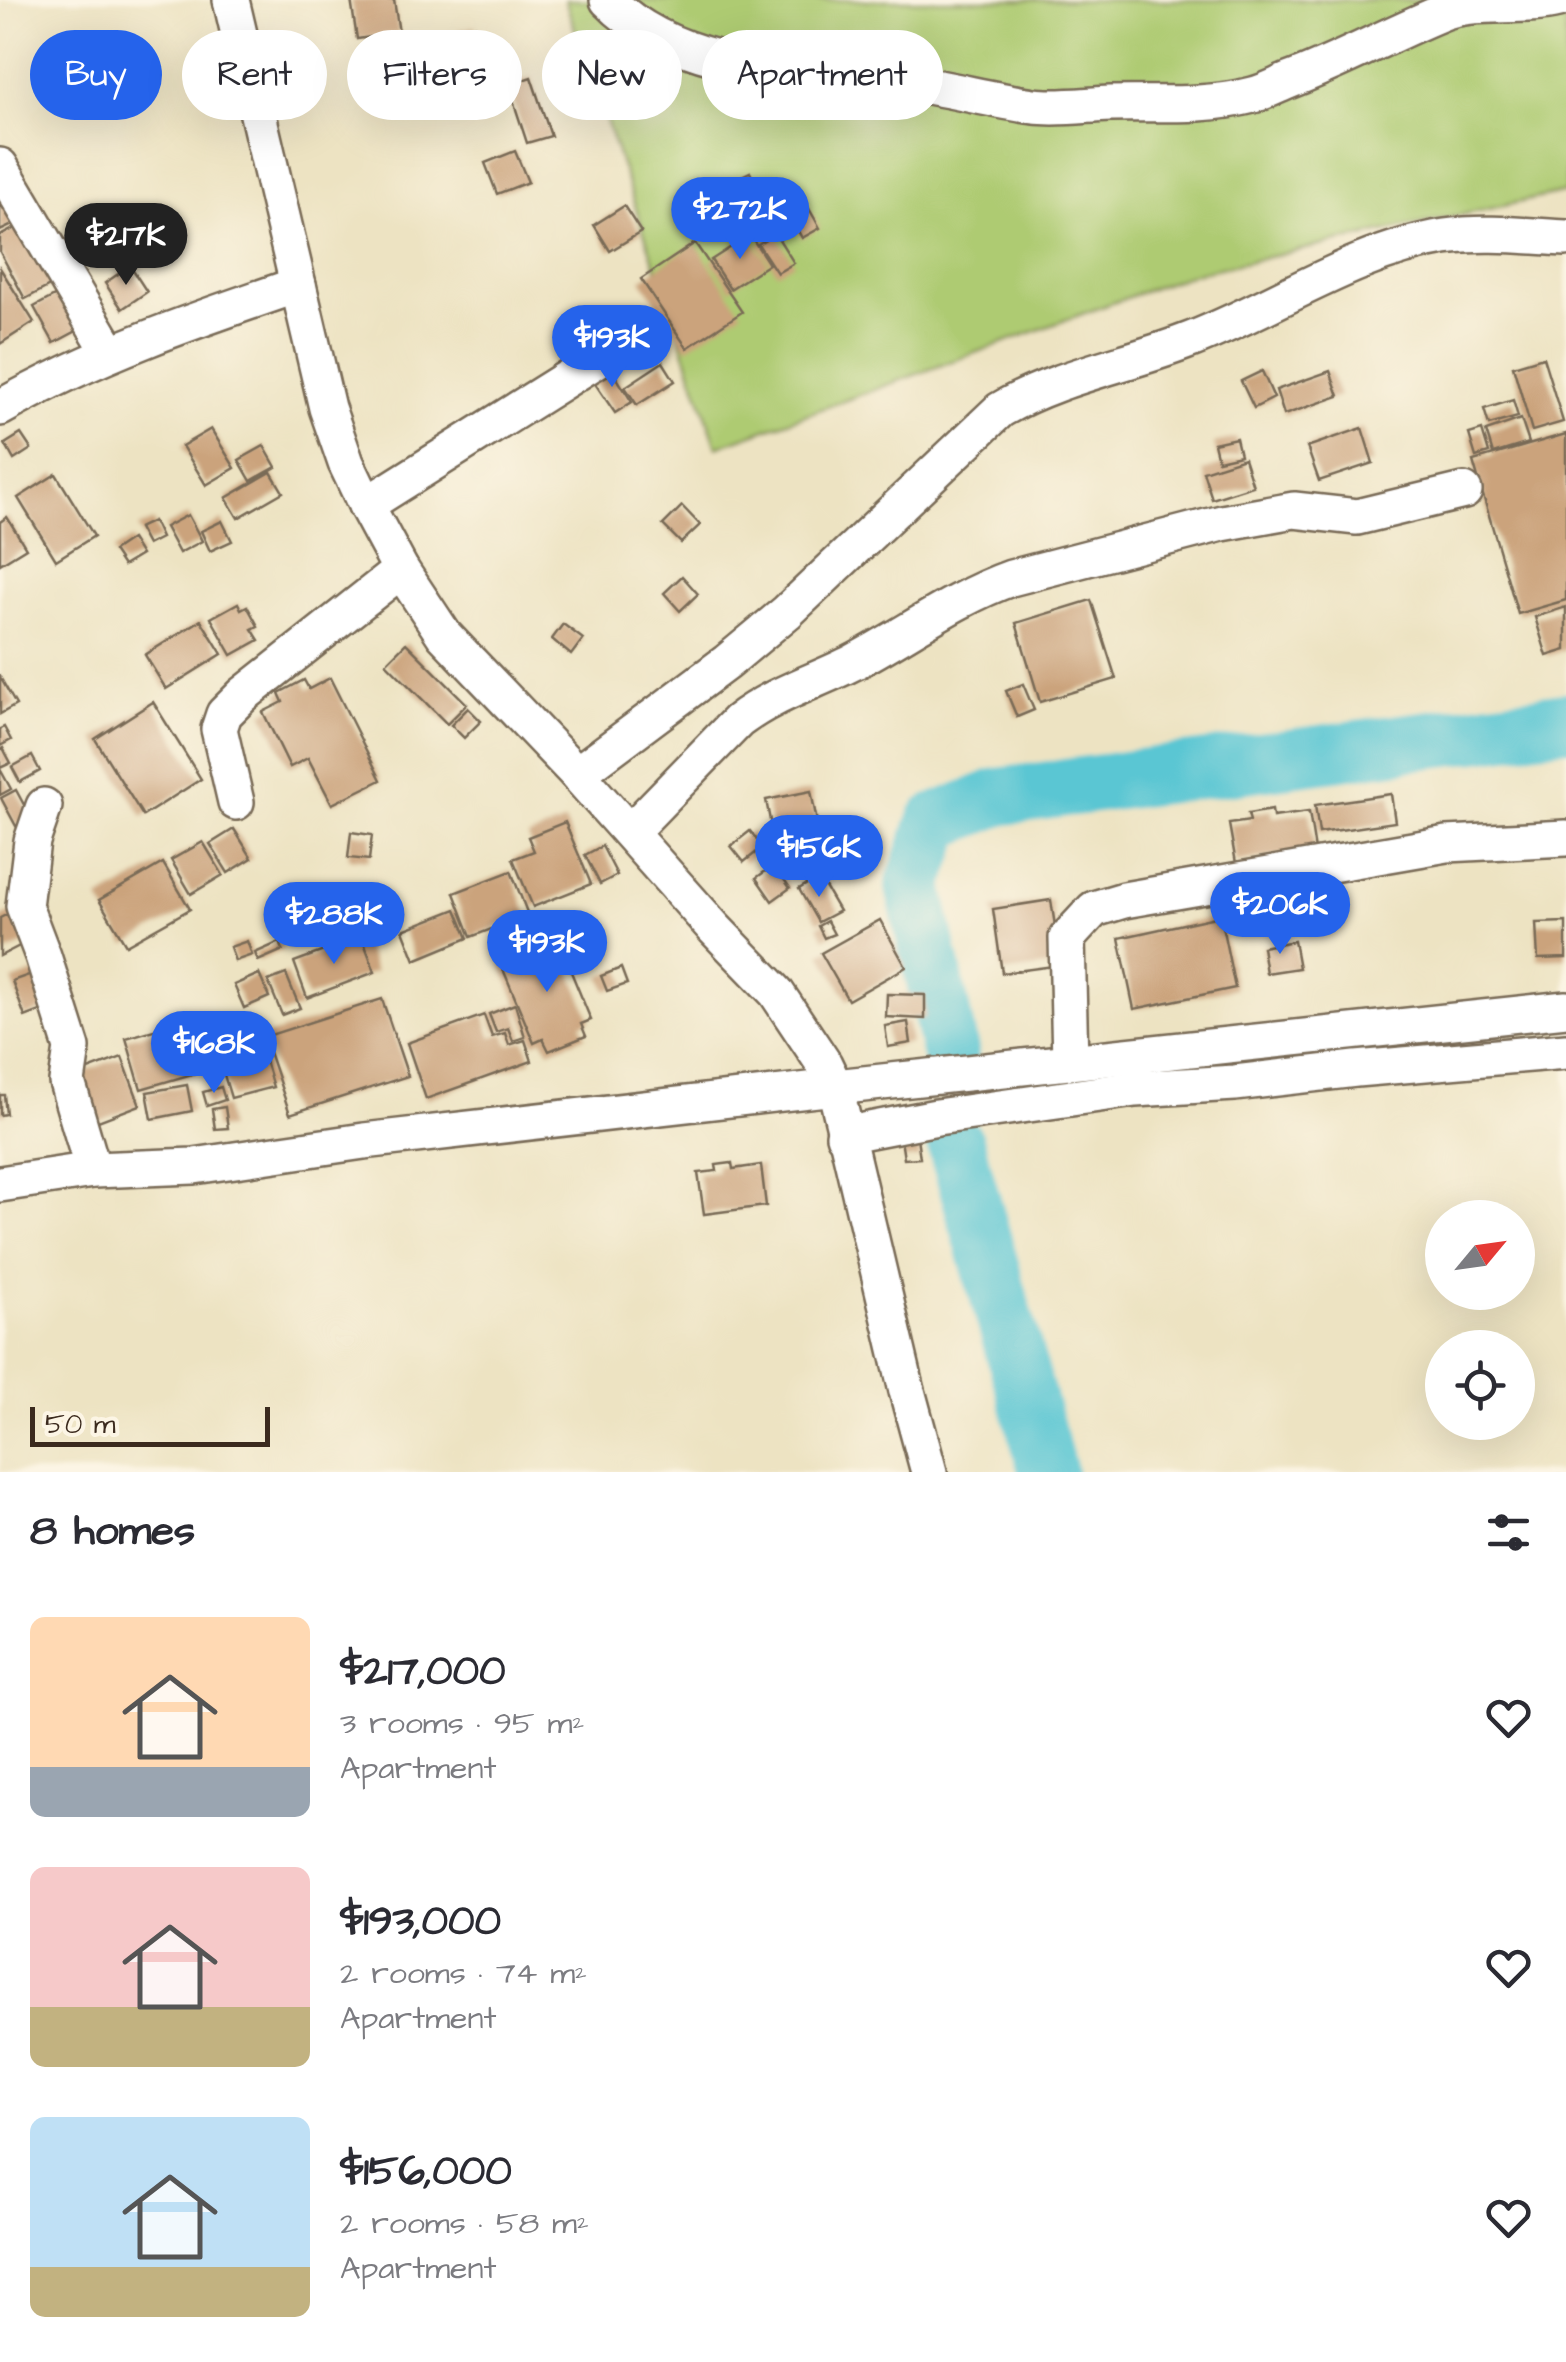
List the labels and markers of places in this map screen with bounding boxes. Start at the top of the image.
pin: $272K [670,177,810,262]
pin: $217K [56,203,196,288]
pin: $193K [542,305,682,390]
pin: $156K [749,815,889,900]
pin: $206K [1210,872,1350,957]
pin: $288K [264,882,404,967]
pin: $193K [477,910,617,995]
pin: $168K [144,1011,284,1096]

